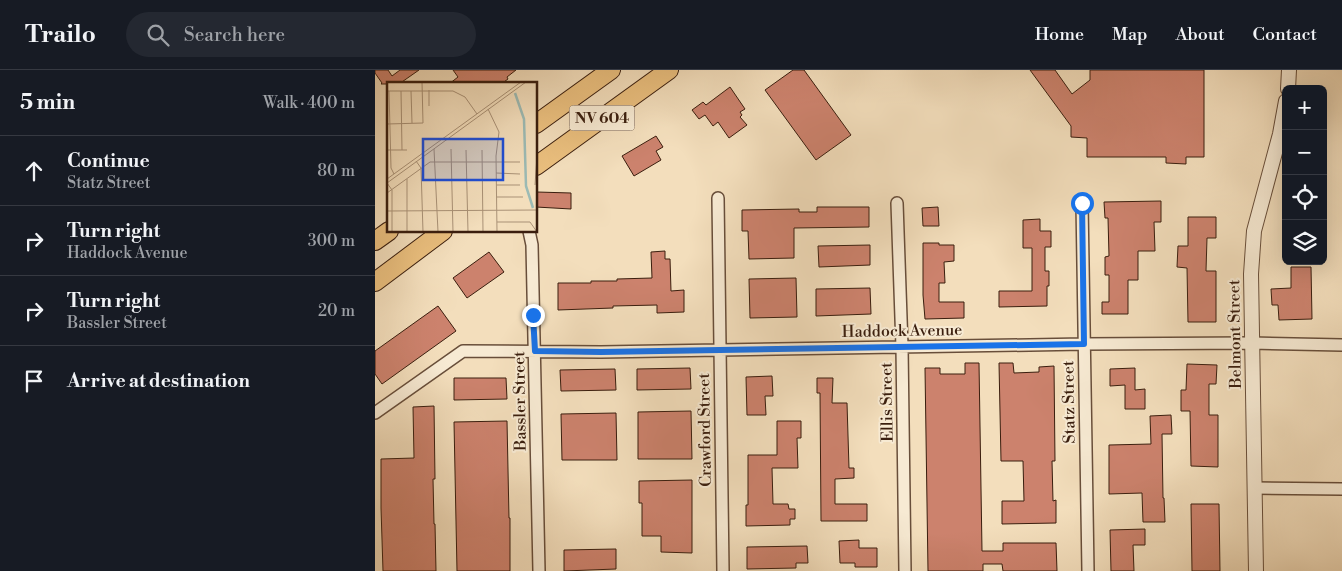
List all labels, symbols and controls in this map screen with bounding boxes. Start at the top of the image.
search box [126,12,476,57]
text: Trailo [25,20,96,50]
icon: search [144,21,172,49]
text: Search here [184,23,285,47]
text: Home [1035,23,1084,46]
text: Map [1112,23,1148,46]
text: About [1176,23,1225,46]
text: Contact [1253,23,1317,46]
inset map [387,82,537,232]
map controls [1282,85,1327,265]
button: + [1282,85,1327,130]
text: 5 min [20,90,75,116]
text: Walk · 400 m [263,93,355,113]
road number: NV 604 [569,106,635,130]
button: − [1282,130,1327,175]
text: Continue [67,149,150,173]
icon: ahead [20,157,48,185]
text: 80 m [317,161,355,181]
text: Statz Street [67,173,150,193]
button: locate [1282,175,1327,220]
route start [1071,192,1094,215]
text: Turn right [67,219,160,243]
button: layers [1282,220,1327,265]
icon: right [20,227,48,255]
text: 300 m [308,231,355,251]
text: Haddock Avenue [67,243,188,263]
street label: Belmont Street [1224,279,1246,390]
text: Turn right [67,289,160,313]
icon: right [20,297,48,325]
text: 20 m [318,301,355,321]
route end [522,304,545,327]
text: Bassler Street [67,313,167,333]
street label: Haddock Avenue [842,320,962,342]
street label: Bassler Street [509,351,531,452]
street label: Statz Street [1058,360,1080,444]
street label: Ellis Street [876,362,898,442]
icon: arrive [20,367,48,395]
text: Arrive at destination [67,369,250,393]
street label: Crawford Street [694,373,716,487]

